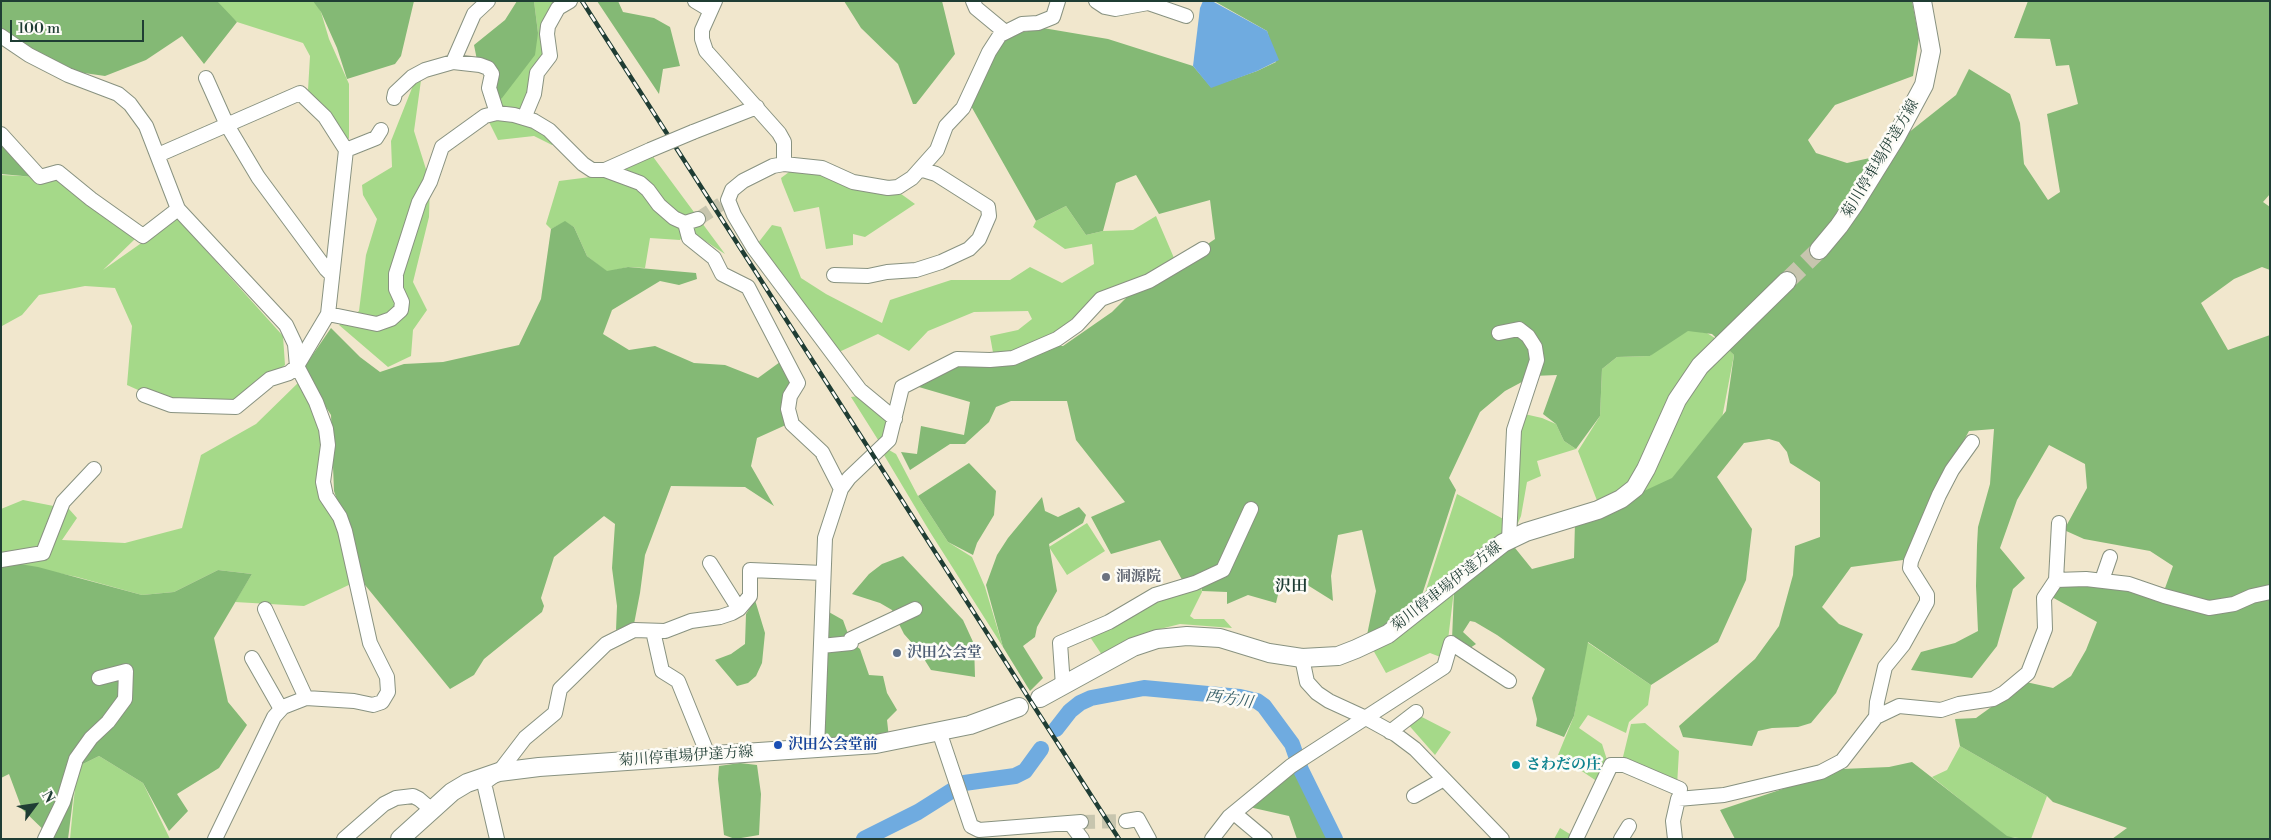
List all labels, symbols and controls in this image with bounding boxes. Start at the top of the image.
scale bar [12,10,146,42]
text: 100 m [18,19,60,38]
street label: 菊川停車場伊達方線 [1839,97,1923,221]
street label: 菊川停車場伊達方線 [1388,538,1506,636]
place label: 洞源院 [1116,568,1161,586]
marker: 洞源院 [1100,571,1112,583]
district label: 沢田 [1275,577,1307,597]
place label: 沢田公会堂 [907,644,982,662]
marker: 沢田公会堂 [891,647,903,659]
water label: 西方川 [1204,687,1254,713]
place label: 沢田公会堂前 [788,736,878,754]
marker: 沢田公会堂前 [772,739,784,751]
street label: 菊川停車場伊達方線 [618,743,754,771]
place label: さわだの庄 [1526,756,1601,774]
marker: さわだの庄 [1510,759,1522,771]
north arrow [10,780,60,830]
text: N [37,788,58,807]

